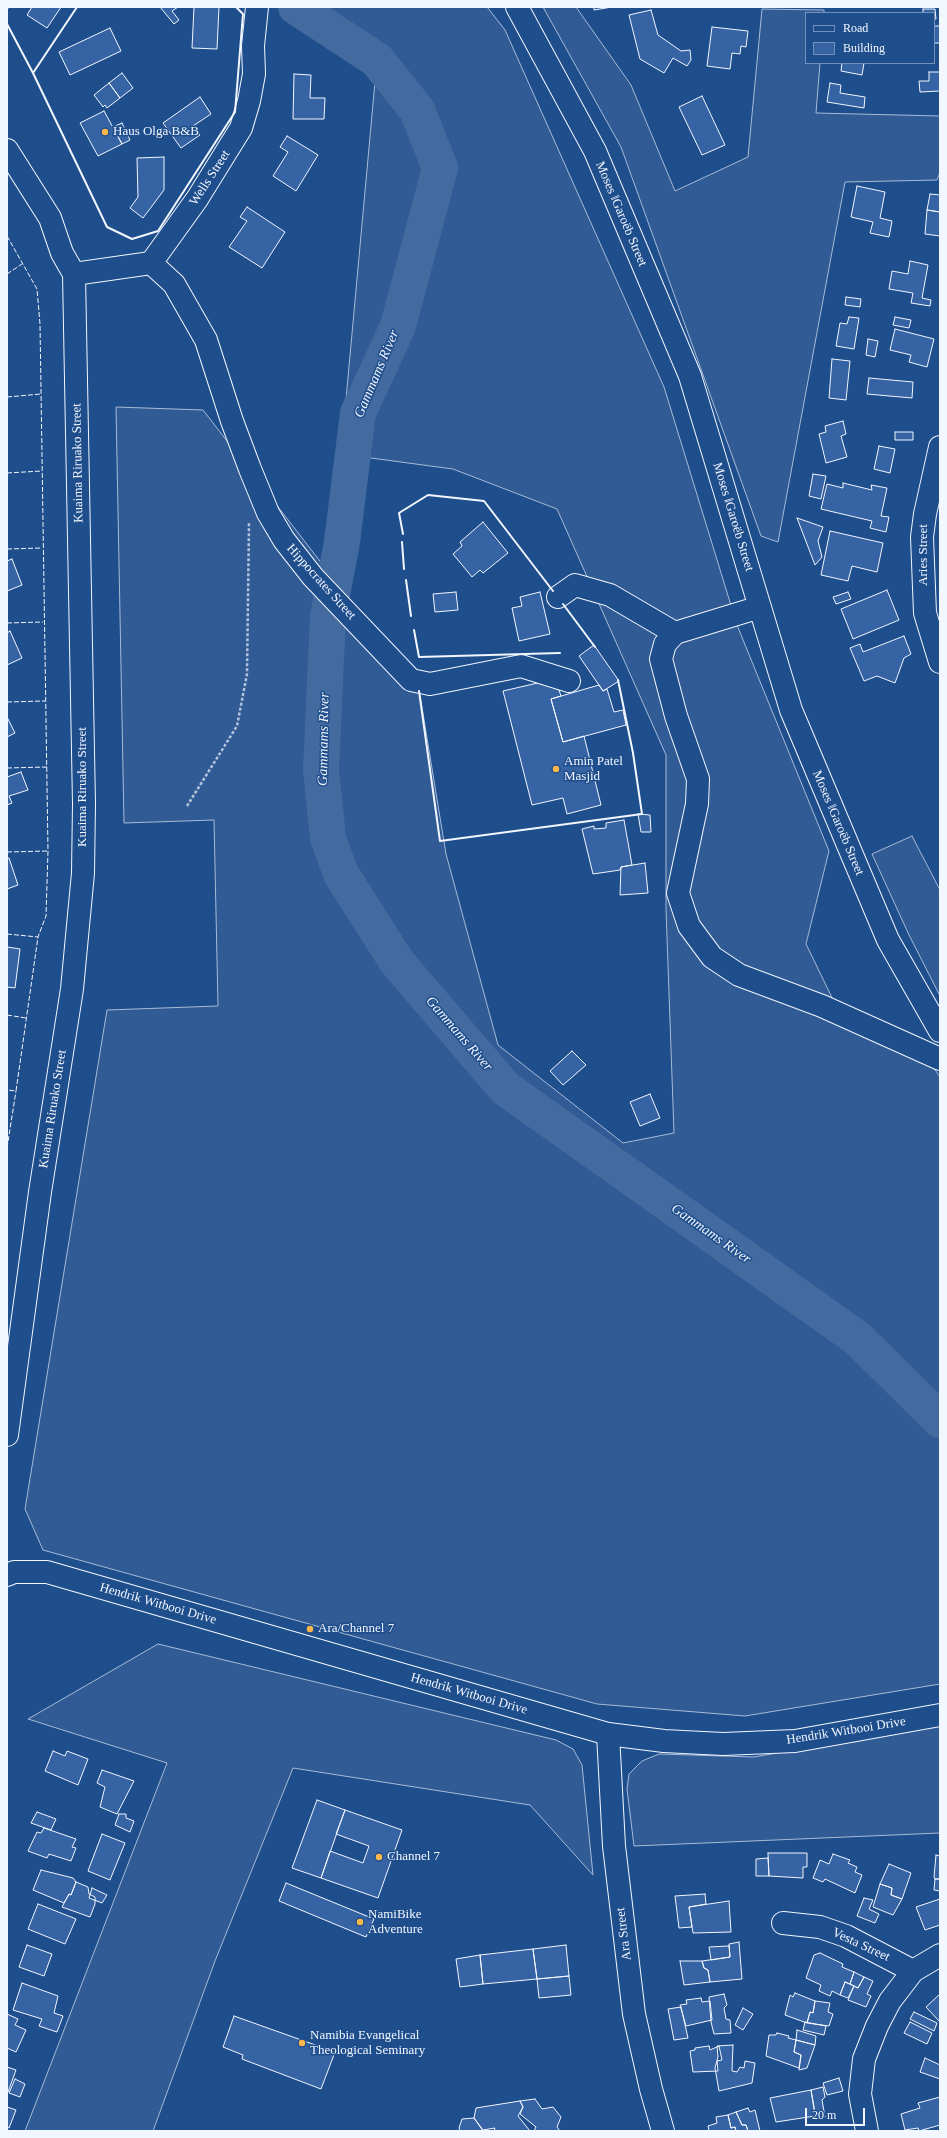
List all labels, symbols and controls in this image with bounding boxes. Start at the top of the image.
legend [805,12,935,64]
text: Road [843,21,868,35]
text: Building [843,41,885,55]
place label: Haus Olga B&B [113,124,199,140]
marker: Haus Olga B&B [100,127,110,137]
street label: Wells Street [186,147,234,209]
street label: Moses ǁGaroëb Street [592,159,650,269]
water label: Gammams River [351,328,403,420]
street label: Kuaima Riruako Street [69,403,87,523]
street label: Moses ǁGaroëb Street [709,461,757,573]
street label: Aries Street [916,524,932,586]
street label: Hippocrates Street [283,541,359,623]
water label: Gammams River [315,692,333,786]
street label: Kuaima Riruako Street [75,727,91,847]
place label: Amin Patel Masjid [564,754,623,785]
marker: Amin Patel Masjid [551,764,561,774]
street label: Moses ǁGaroëb Street [809,768,867,878]
water label: Gammams River [422,993,496,1075]
street label: Kuaima Riruako Street [36,1049,70,1169]
water label: Gammams River [668,1200,754,1268]
street label: Hendrik Witbooi Drive [98,1580,218,1628]
place label: Ara/Channel 7 [318,1621,394,1637]
marker: Ara/Channel 7 [305,1624,315,1634]
street label: Hendrik Witbooi Drive [409,1670,529,1718]
street label: Hendrik Witbooi Drive [785,1714,907,1748]
place label: Channel 7 [387,1849,440,1865]
marker: Channel 7 [374,1852,384,1862]
place label: NamiBike Adventure [368,1907,423,1938]
street label: Ara Street [613,1907,635,1961]
marker: NamiBike Adventure [355,1917,365,1927]
street label: Vesta Street [830,1925,892,1965]
place label: Namibia Evangelical Theological Seminary [310,2028,425,2059]
marker: Namibia Evangelical Theological Seminary [297,2038,307,2048]
scale bar [807,2100,867,2126]
text: 20 m [812,2108,836,2122]

